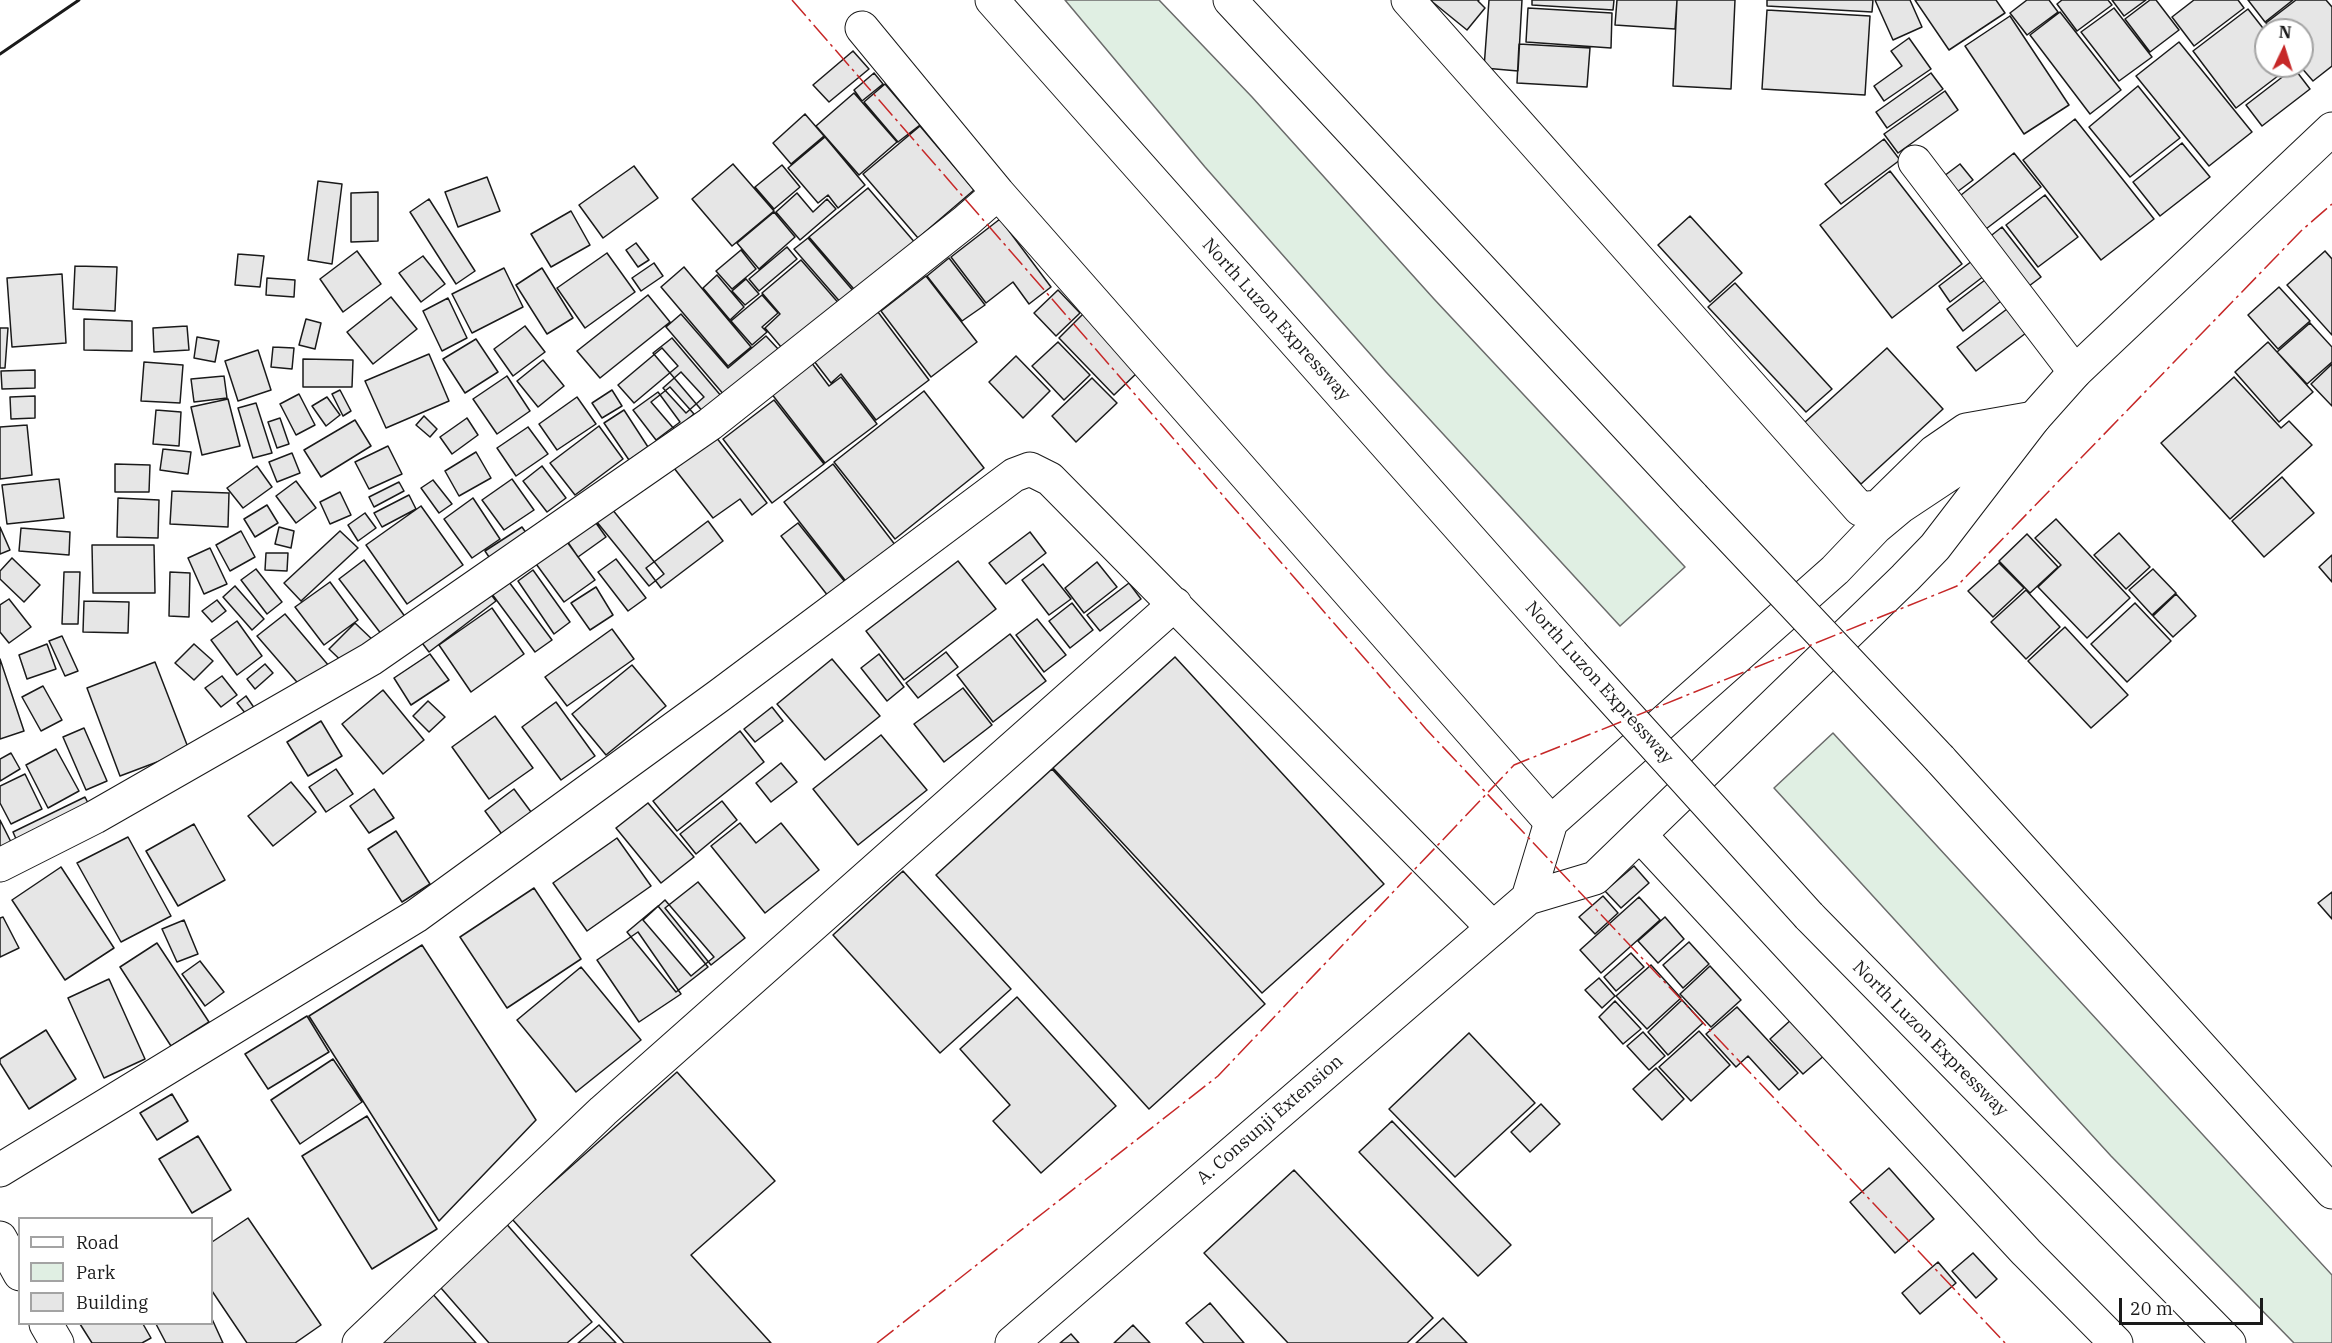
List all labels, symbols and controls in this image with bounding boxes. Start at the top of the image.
north arrow [2254,18,2314,78]
text: N [2278,22,2292,42]
street label: North Luzon Expressway [1197,234,1355,406]
street label: North Luzon Expressway [1520,597,1678,769]
street label: North Luzon Expressway [1848,957,2012,1121]
street label: A. Consunji Extension [1192,1051,1348,1189]
legend [18,1217,213,1325]
text: Road [76,1231,119,1254]
text: Park [76,1261,115,1284]
scale bar [2122,1286,2266,1324]
text: Building [76,1291,148,1314]
text: 20 m [2130,1297,2173,1320]

